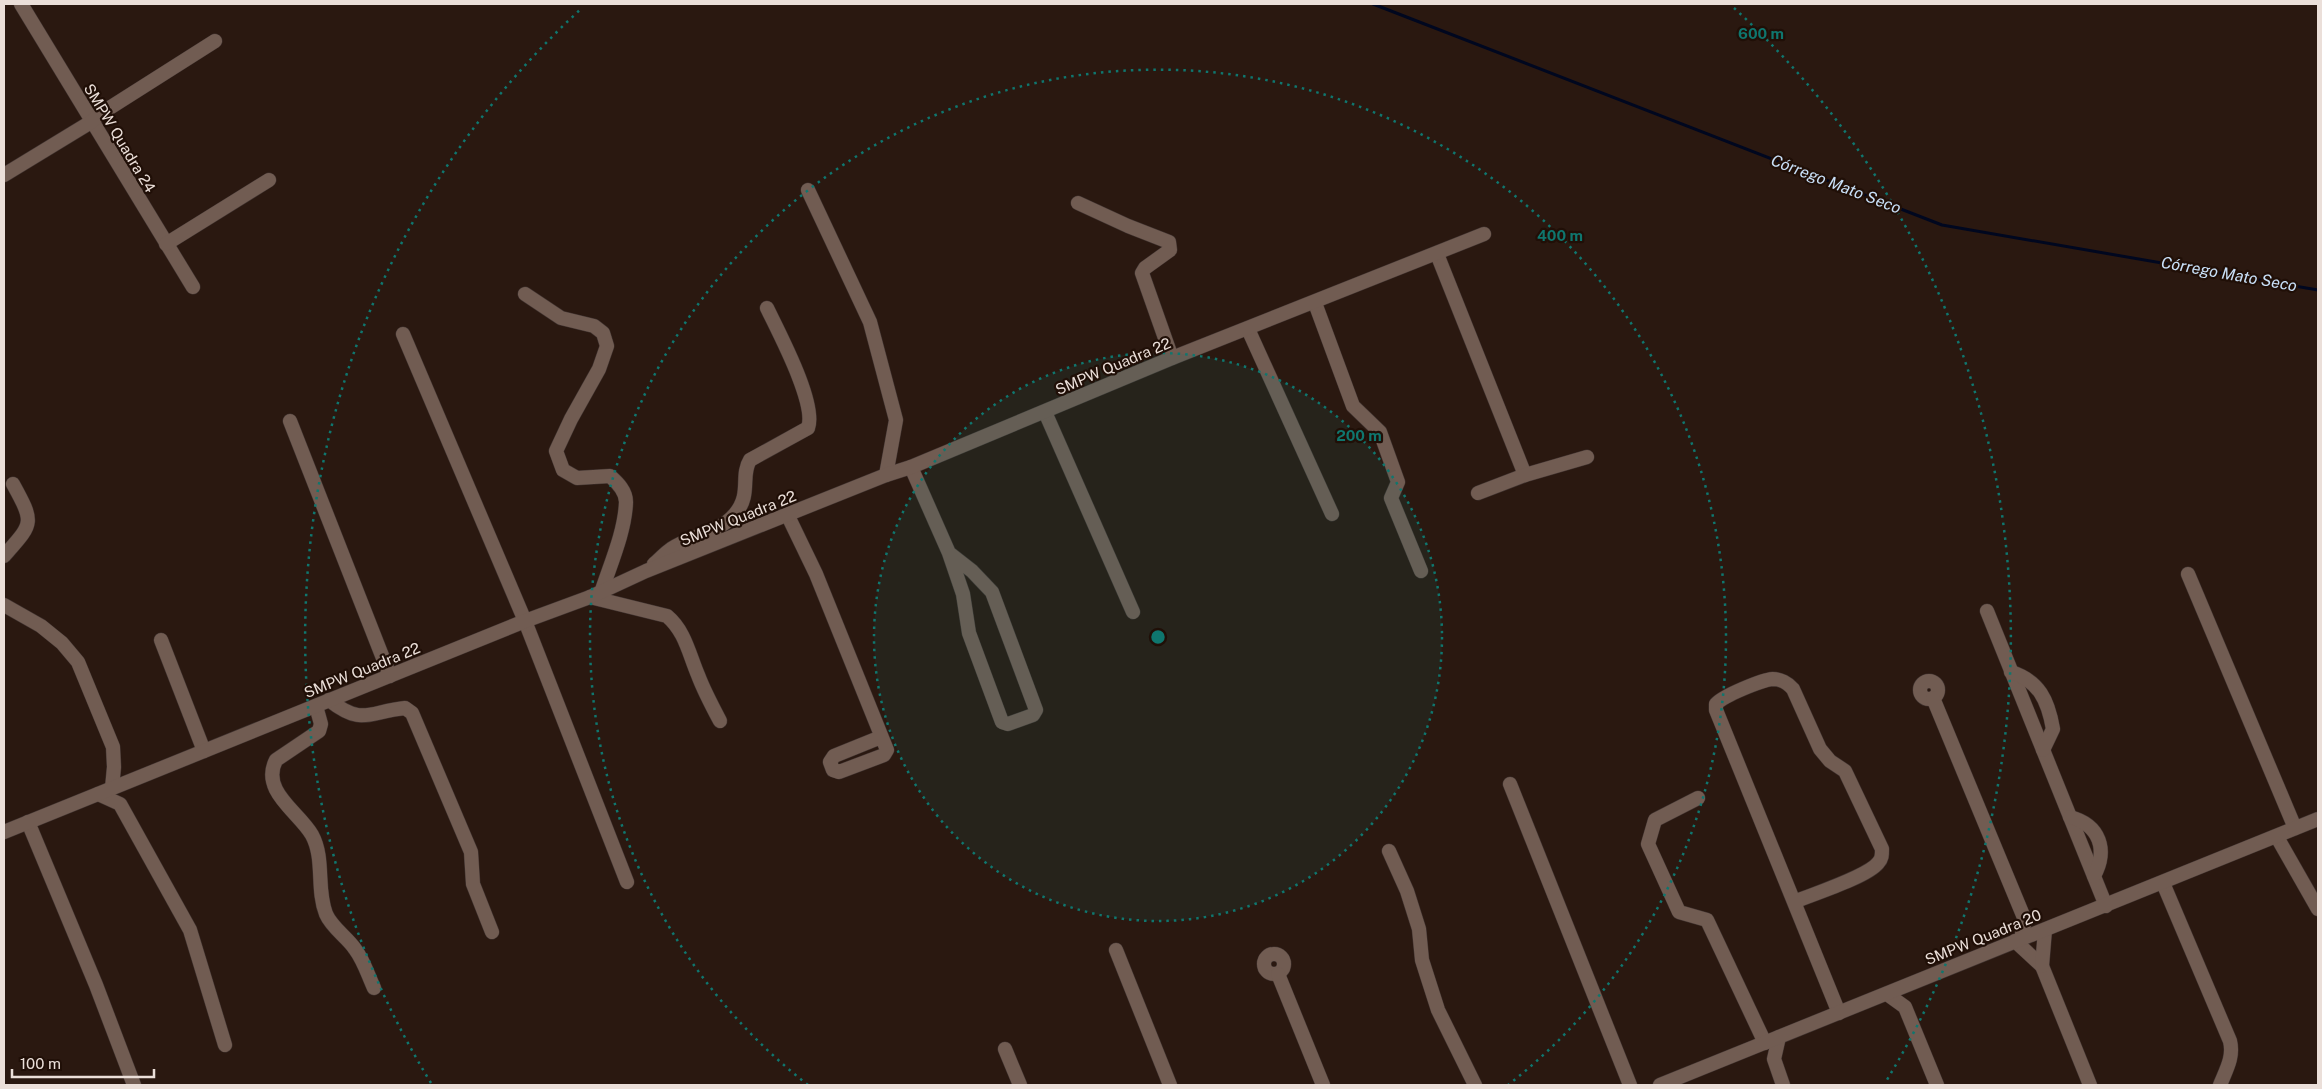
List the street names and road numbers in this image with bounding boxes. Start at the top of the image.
street label: SMPW Quadra 24 [81,80,159,196]
street label: SMPW Quadra 22 [1053,334,1173,398]
street label: SMPW Quadra 22 [678,487,798,549]
street label: SMPW Quadra 22 [302,639,422,701]
street label: SMPW Quadra 20 [1922,906,2044,968]

